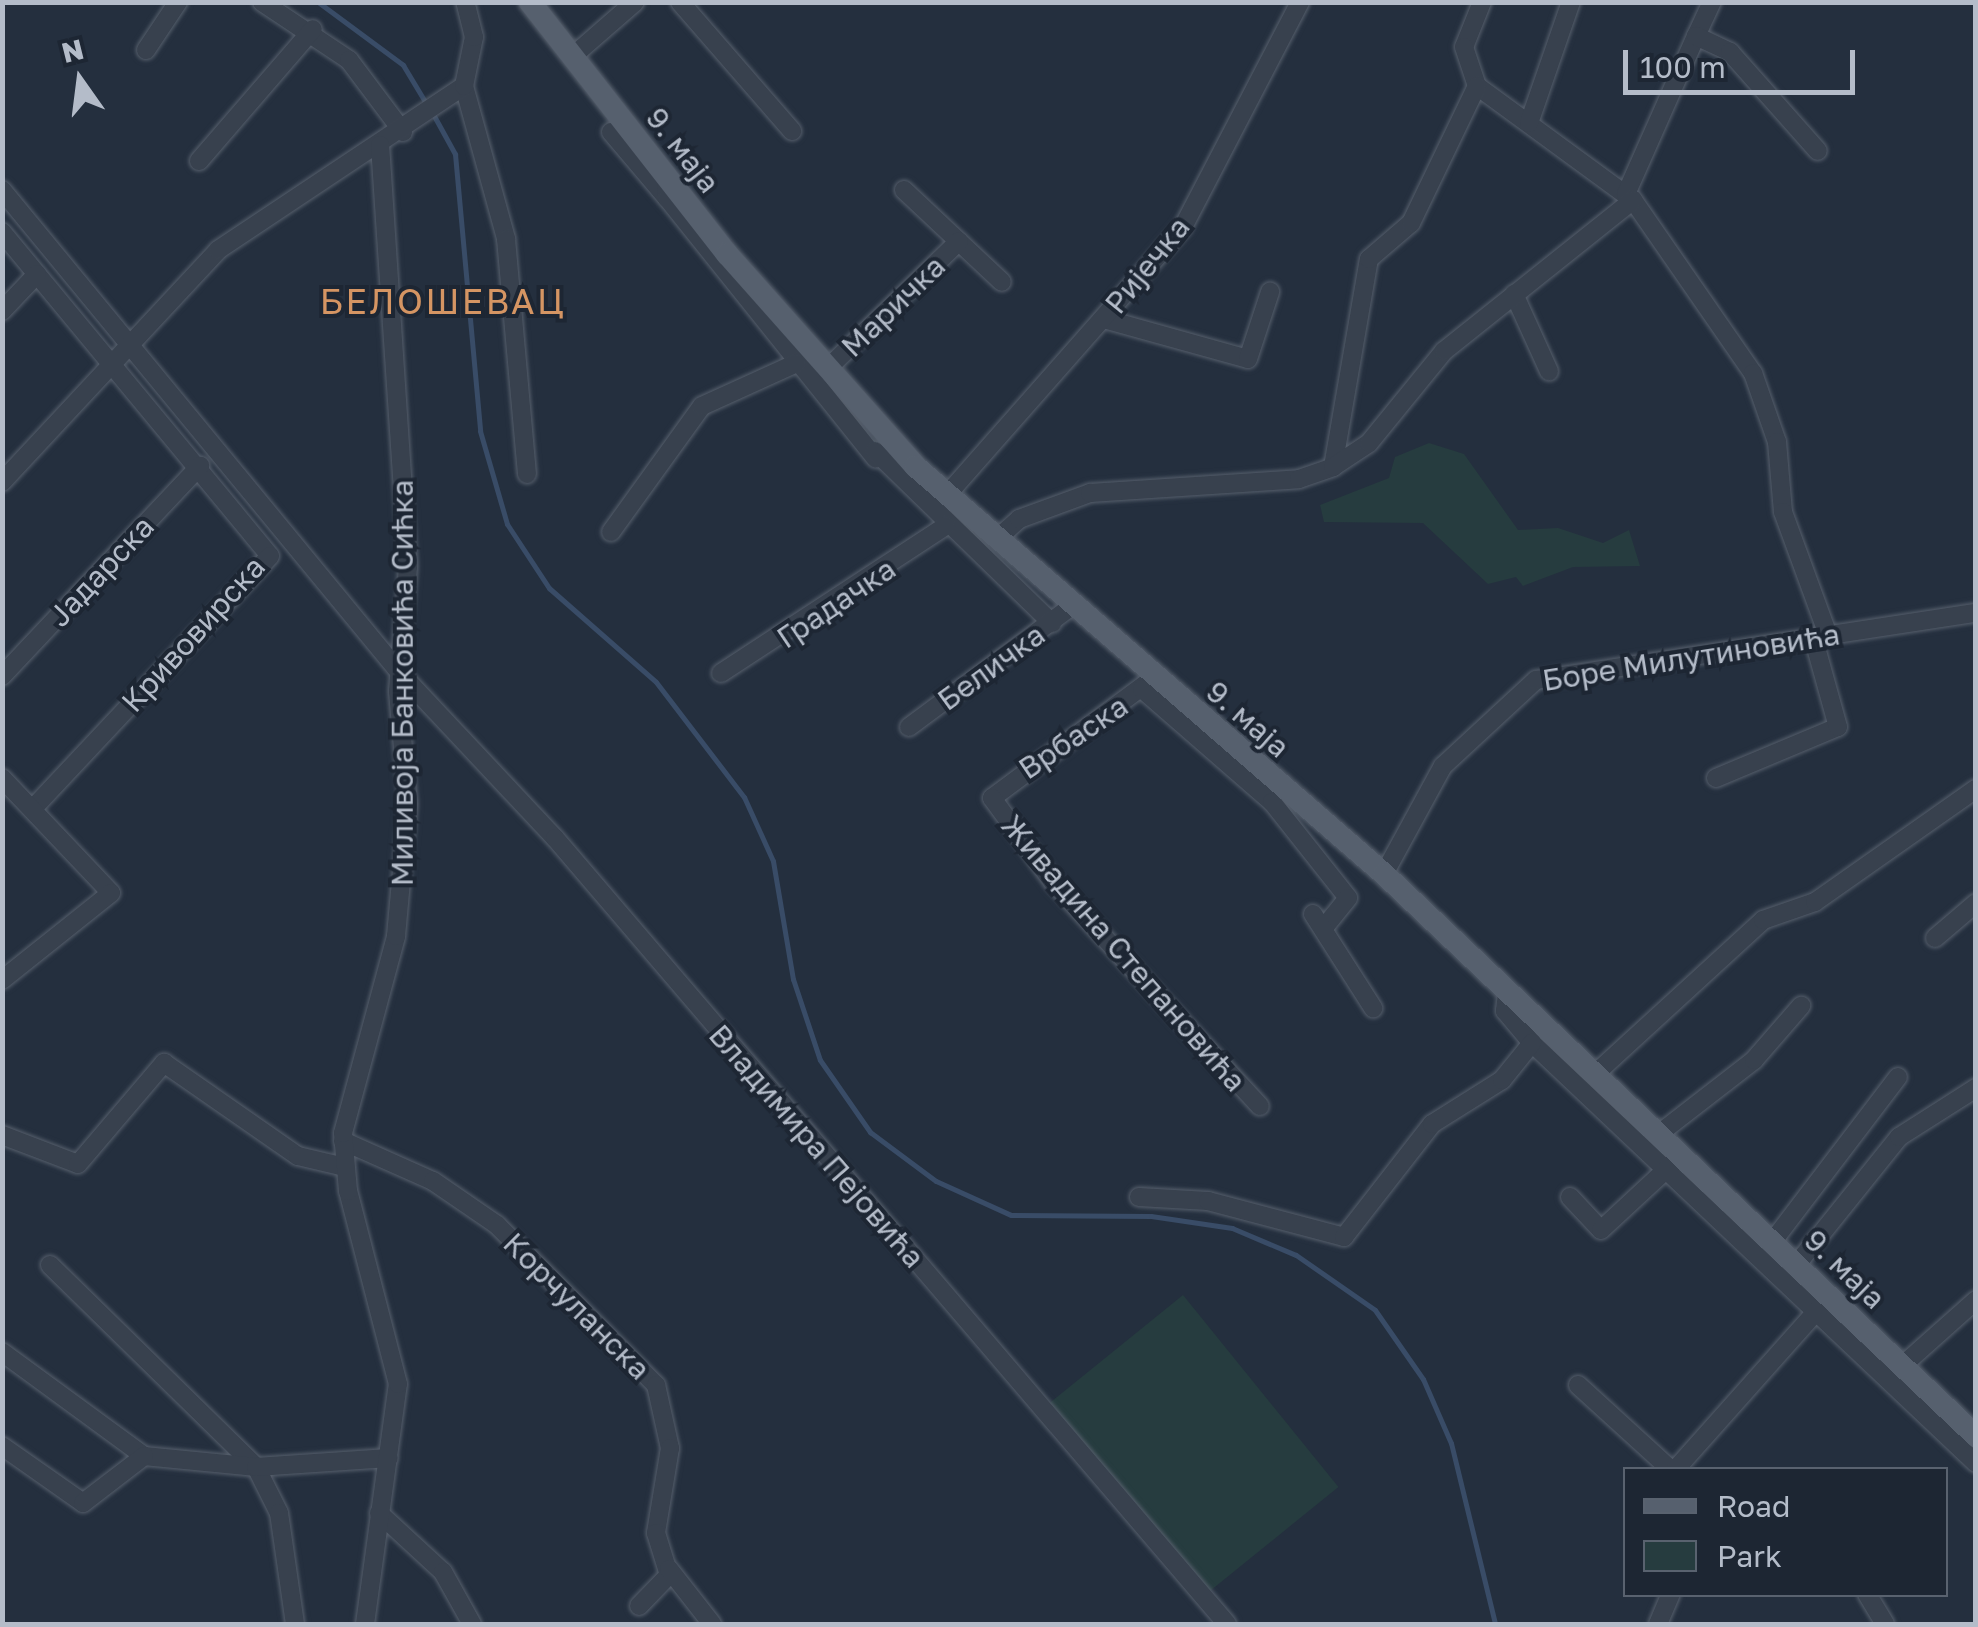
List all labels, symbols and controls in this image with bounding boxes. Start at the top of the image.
north arrow [30,30,130,130]
scale bar [1628,30,1860,92]
text: N [58,32,87,69]
text: 100 m [1640,49,1726,85]
street label: 9. маја [639,100,727,200]
street label: Ријечка [1097,209,1197,321]
street label: Маричка [834,248,952,364]
district label: БЕЛОШЕВАЦ [320,280,566,322]
street label: Миливоја Банковића Сићка [384,480,420,886]
street label: Јадарска [41,508,161,634]
street label: Кривовирска [114,549,272,719]
street label: Градачка [770,550,902,656]
street label: Беличка [930,616,1052,718]
street label: Боре Милутиновића [1540,616,1842,698]
street label: 9. маја [1199,673,1297,765]
street label: Врбаска [1012,688,1134,786]
street label: Живадина Степановића [994,807,1254,1099]
street label: Владимира Пејовића [702,1017,932,1275]
street label: 9. маја [1797,1222,1893,1316]
street label: Корчуланска [496,1225,658,1387]
legend [1623,1467,1948,1597]
text: Road [1717,1488,1791,1524]
text: Park [1717,1538,1782,1574]

